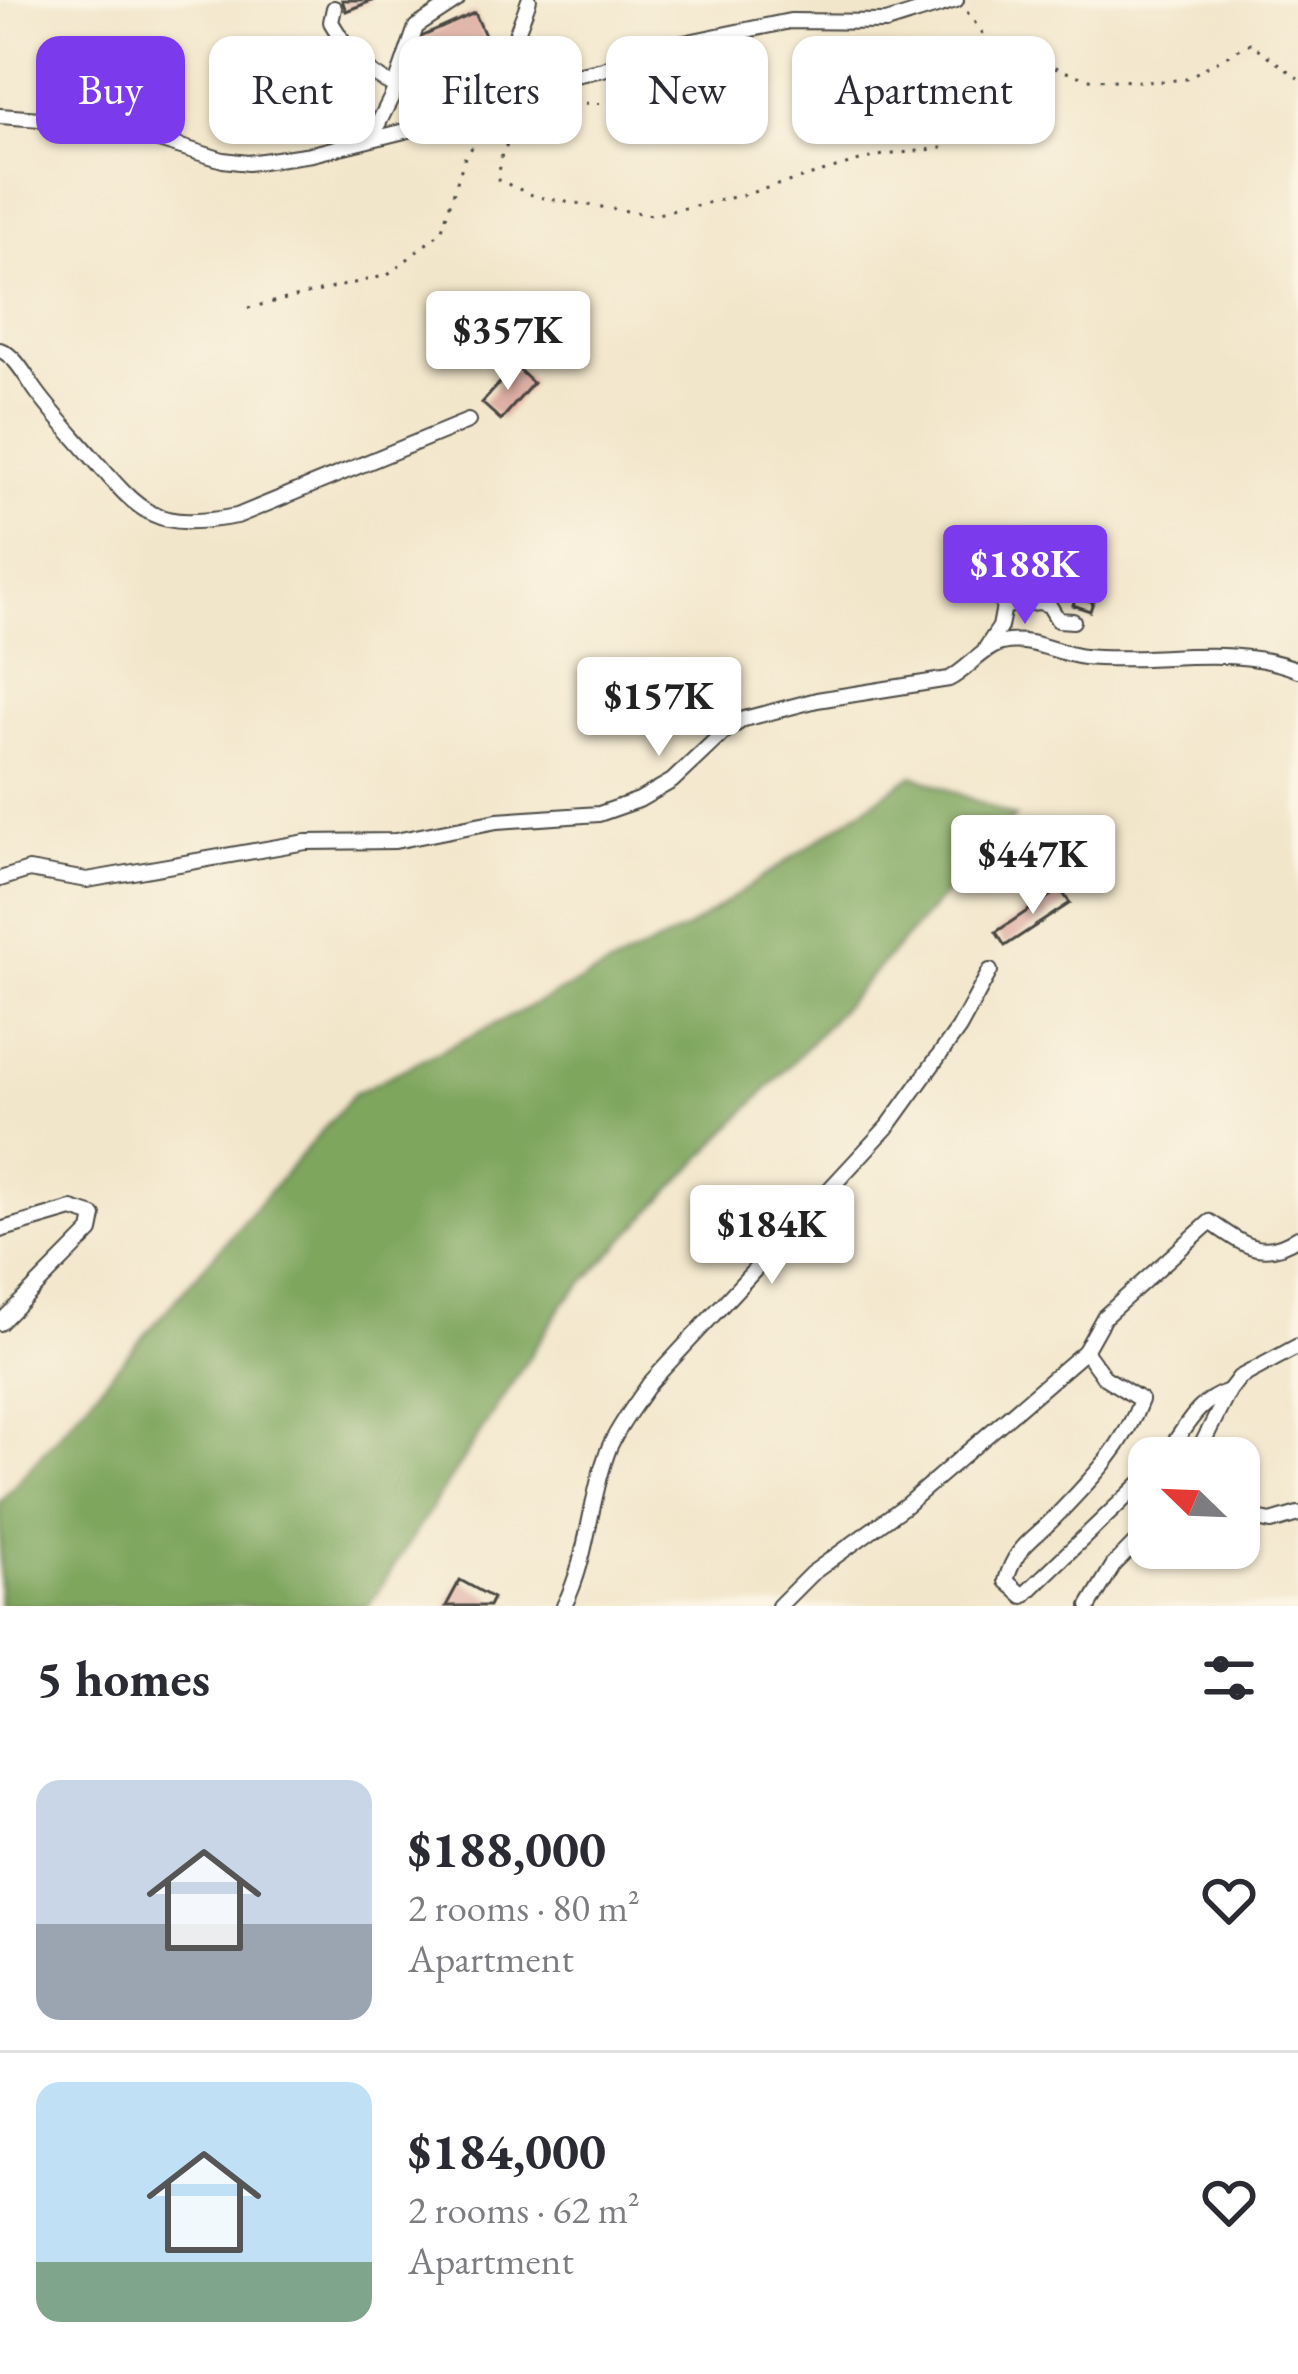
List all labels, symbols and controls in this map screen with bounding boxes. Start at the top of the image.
chip: Buy [36,36,185,144]
chip: Rent [209,36,375,144]
chip: Filters [399,36,582,144]
chip: New [606,36,768,144]
chip: Apartment [792,36,1055,144]
pin: $357K [424,291,592,393]
text: $357K [453,304,563,355]
pin: $188K [941,525,1109,627]
text: $188K [970,538,1080,589]
pin: $157K [575,657,743,759]
text: $157K [604,670,714,721]
pin: $447K [949,815,1117,917]
text: $447K [978,828,1088,879]
pin: $184K [688,1185,856,1287]
text: $184K [717,1198,827,1249]
north arrow [1128,1437,1260,1569]
map controls [1128,1437,1260,1569]
text: 5 homes [36,1645,210,1711]
icon: filters [1196,1645,1262,1711]
text: $188,000 [408,1816,606,1882]
icon: home [132,1828,276,1972]
icon: heart [1196,1867,1262,1933]
text: 2 rooms · 80 m² [408,1882,640,1933]
text: Apartment [408,1933,574,1984]
text: $184,000 [408,2118,606,2184]
icon: home [132,2130,276,2274]
icon: heart [1196,2169,1262,2235]
text: 2 rooms · 62 m² [408,2184,640,2235]
text: Apartment [408,2235,574,2286]

